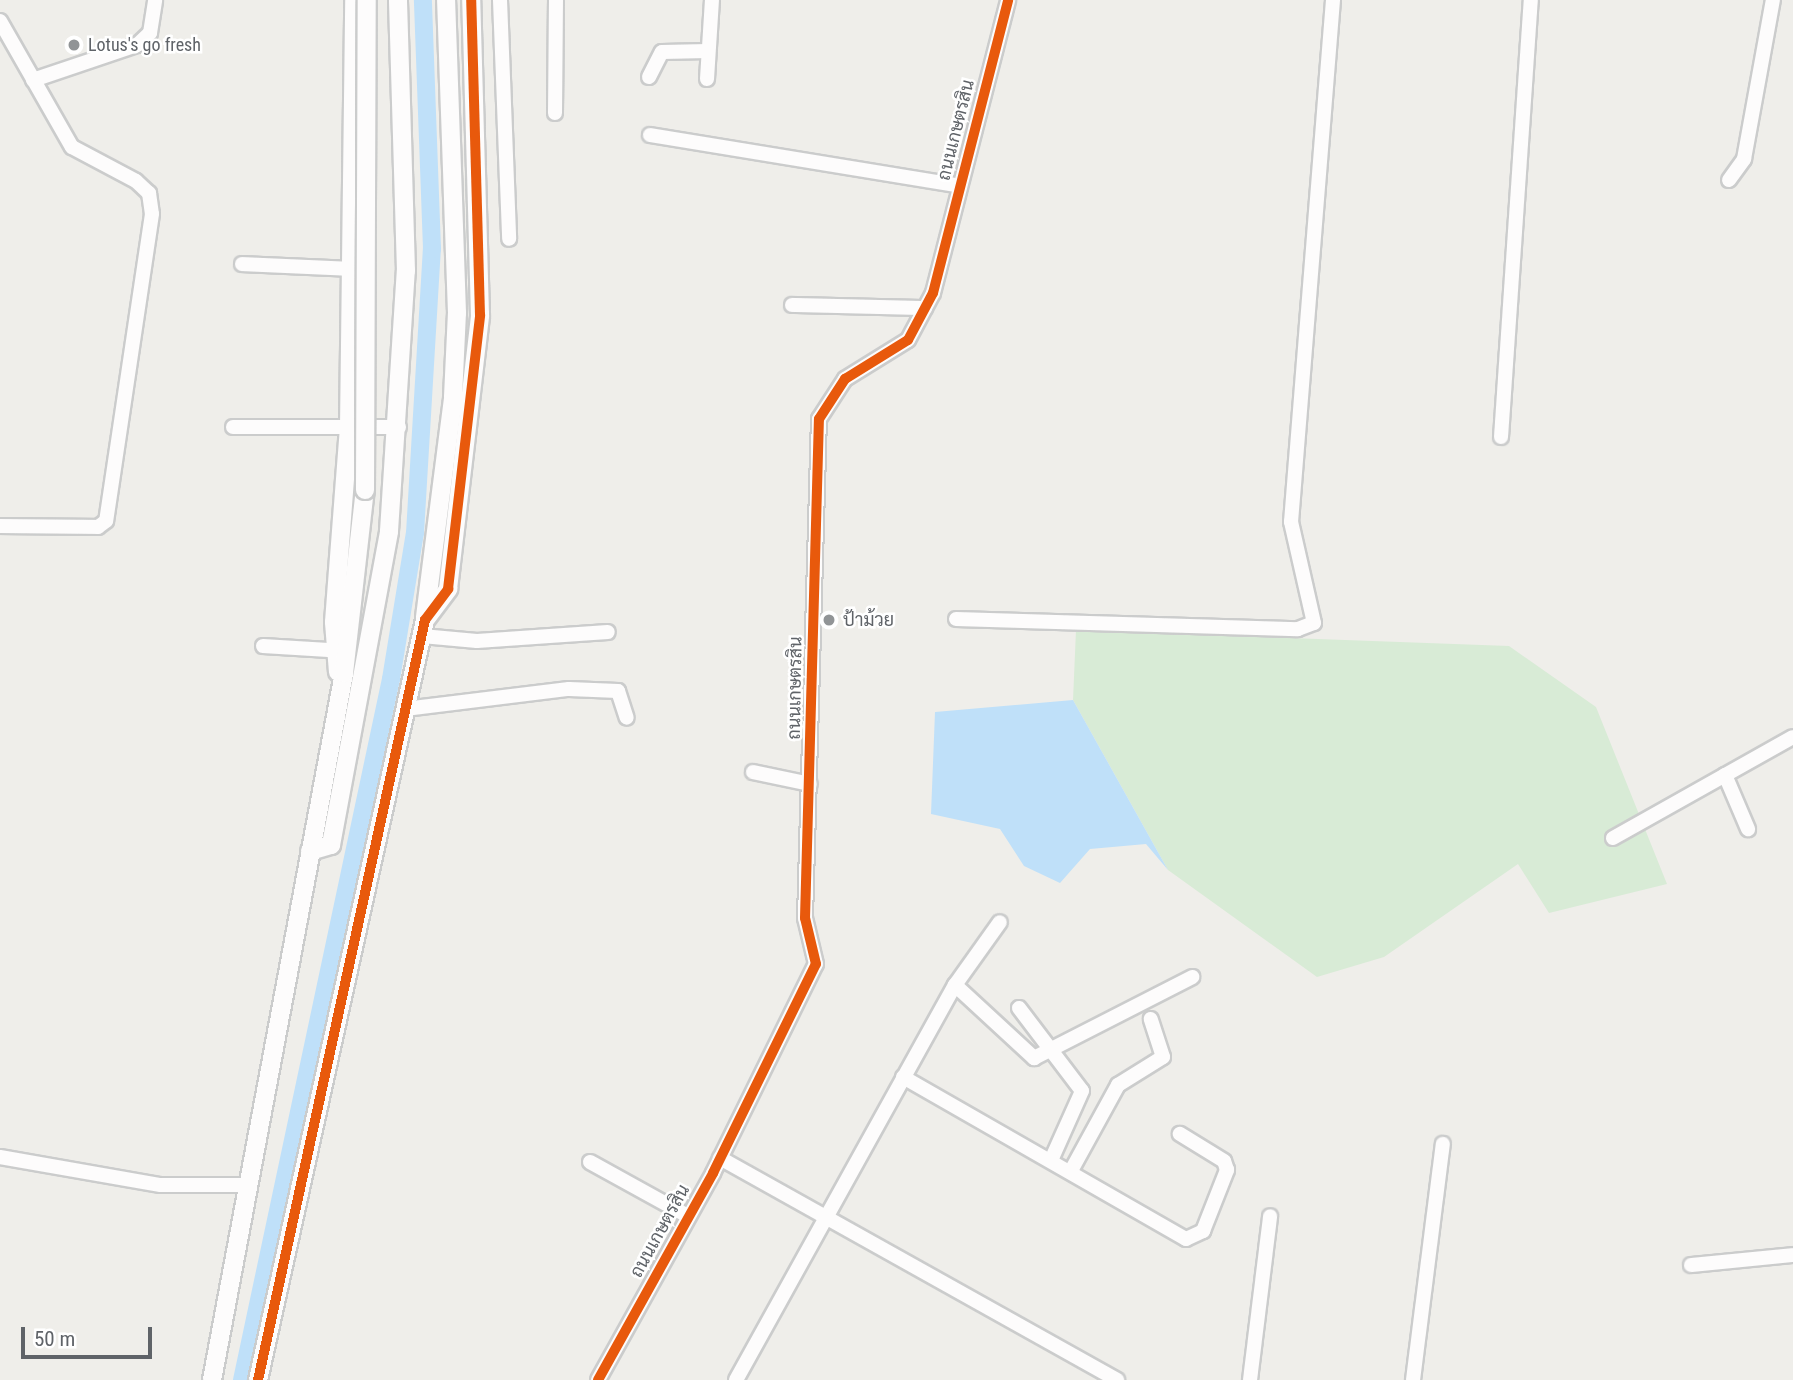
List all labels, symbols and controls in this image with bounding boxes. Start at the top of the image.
place label: Lotus's go fresh [88,34,201,56]
marker: Lotus's go fresh [66,37,82,53]
street label: ถนนเกษตรสิน [933,77,979,183]
place label: ป้าม้วย [843,609,894,631]
marker: ป้าม้วย [821,612,837,628]
street label: ถนนเกษตรสิน [783,636,807,740]
street label: ถนนเกษตรสิน [626,1181,694,1281]
scale bar [24,1314,156,1358]
text: 50 m [34,1327,75,1351]

